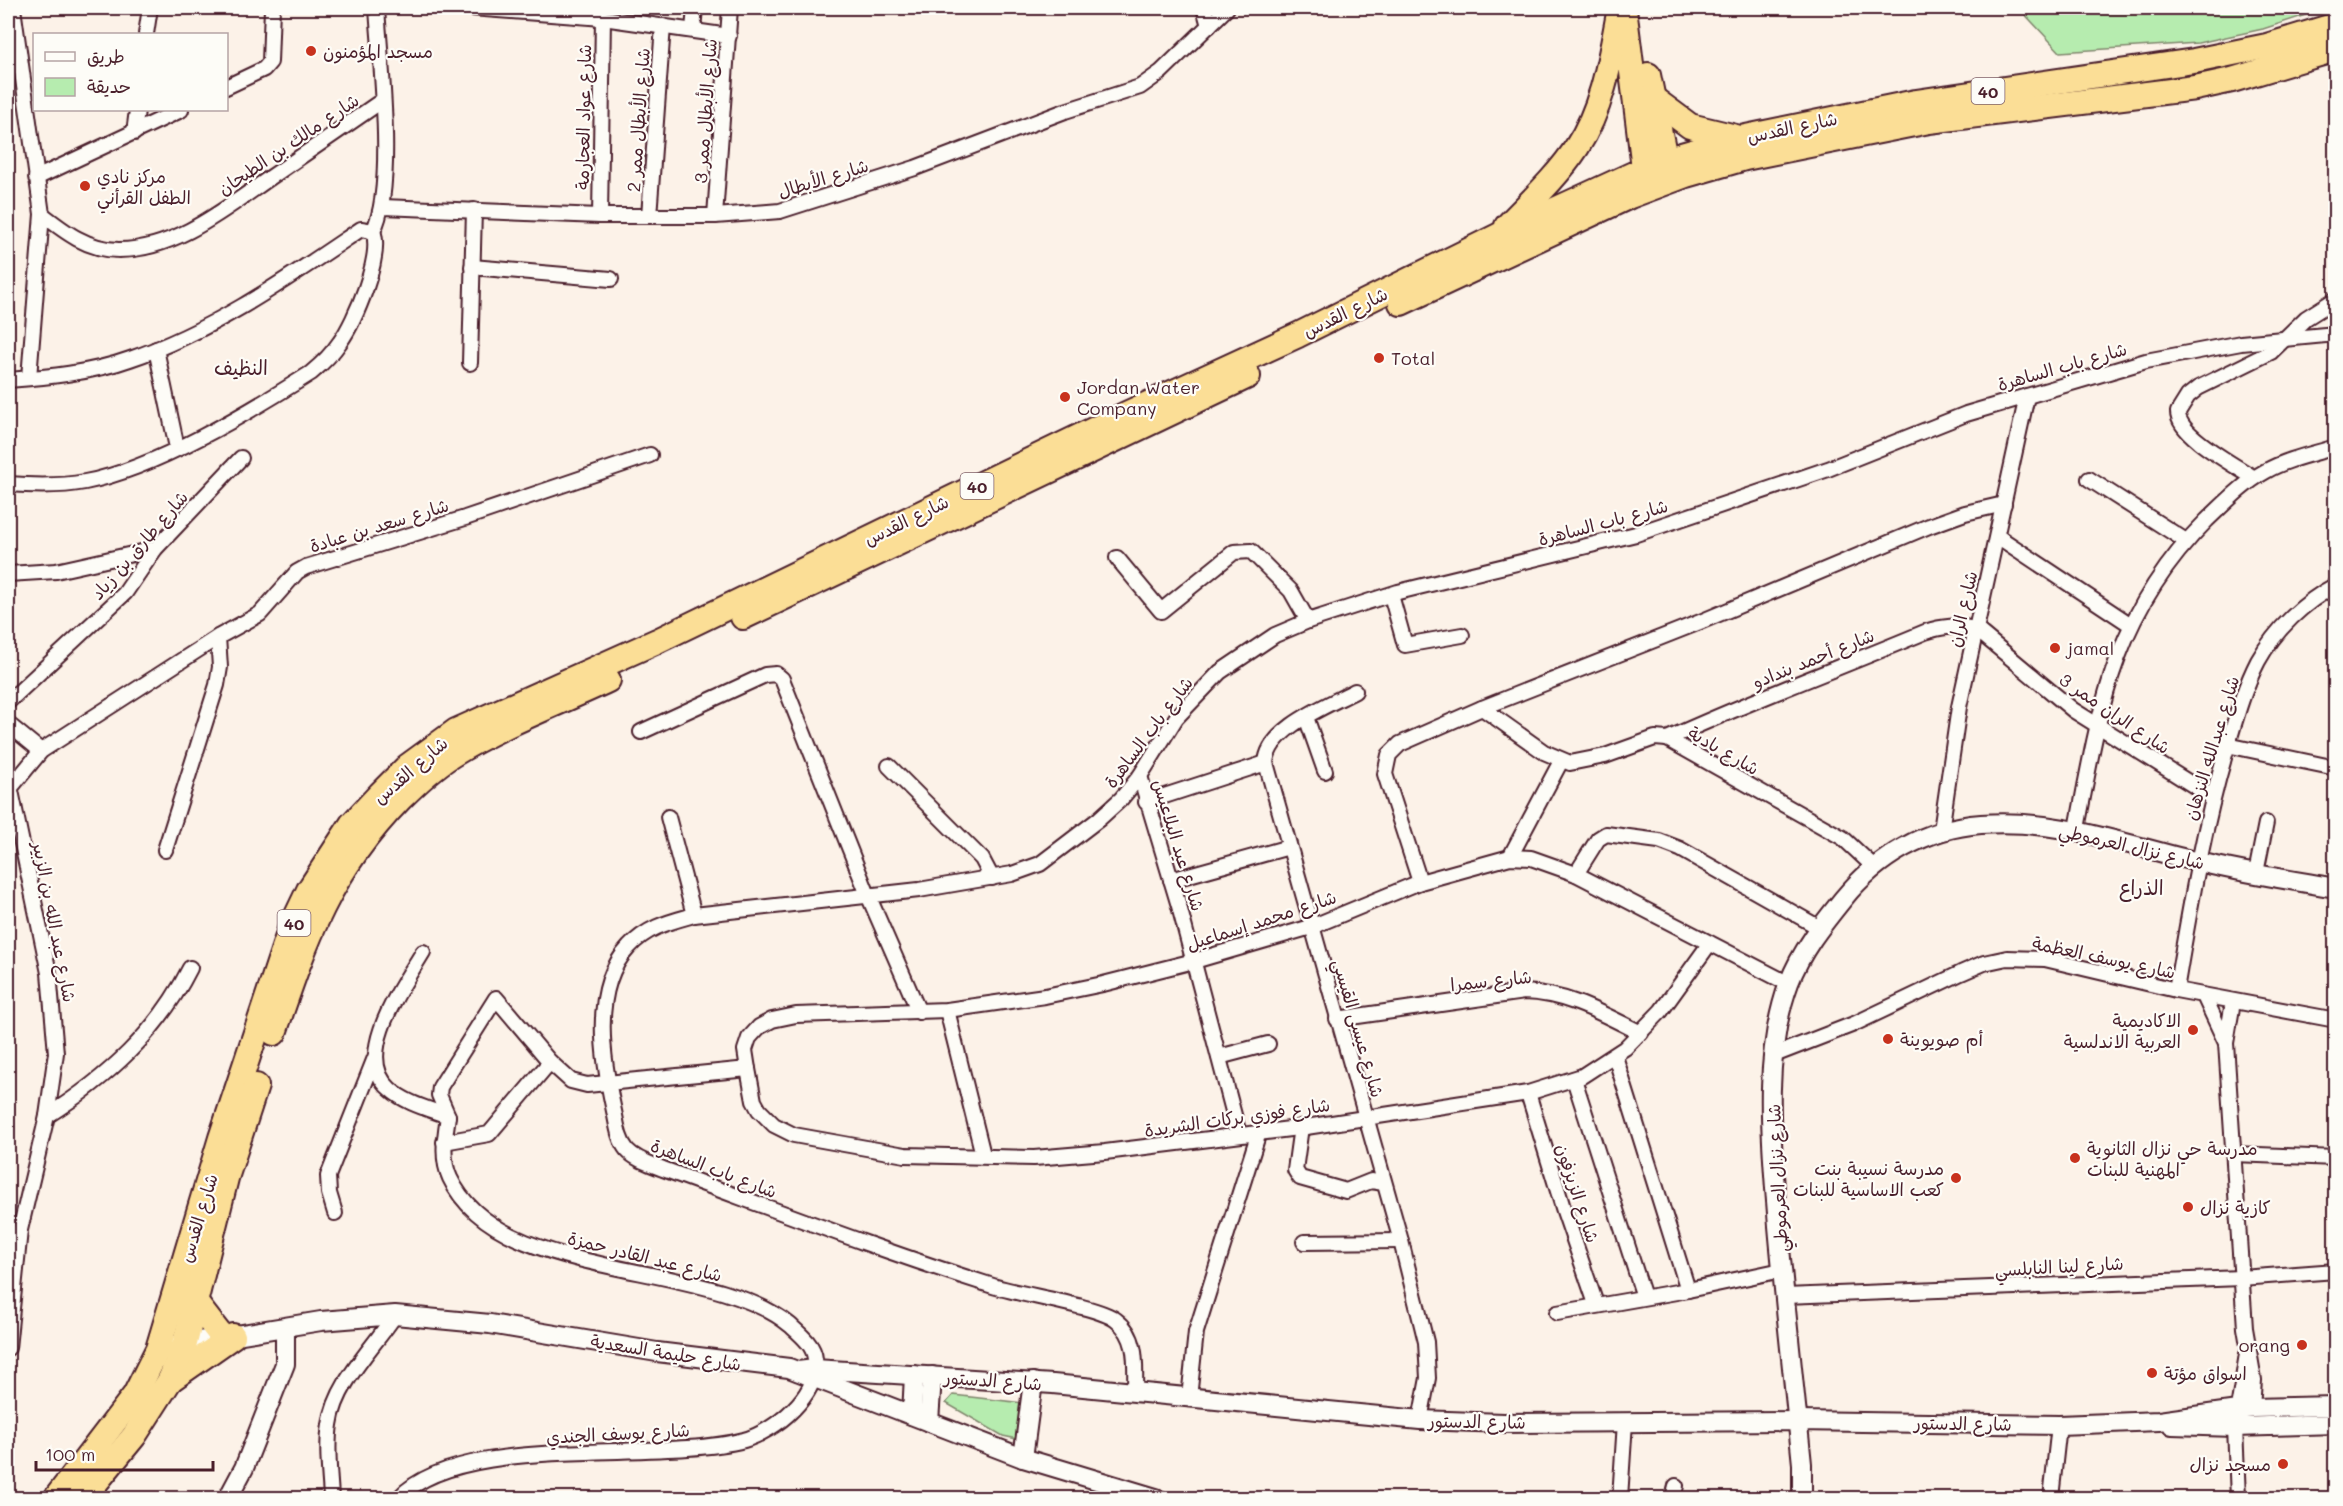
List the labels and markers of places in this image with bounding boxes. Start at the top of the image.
place label: مسجد المؤمنون [323,39,433,64]
marker: مسجد المؤمنون [304,44,318,58]
place label: مركز نادي الطفل القرأني [97,164,191,214]
marker: مركز نادي الطفل القرأني [78,179,92,193]
place label: Total [1391,346,1435,370]
marker: Total [1372,351,1386,365]
place label: Jordan Water Company [1077,375,1200,420]
marker: Jordan Water Company [1058,390,1072,404]
place label: jamal [2065,636,2114,660]
marker: jamal [2048,641,2062,655]
place label: الاكاديمية العربية الاندلسية [2064,1008,2181,1053]
marker: الاكاديمية العربية الاندلسية [2186,1023,2200,1037]
place label: أم صويوينة [1900,1027,1984,1054]
marker: أم صويوينة [1881,1032,1895,1046]
place label: مدرسة حي نزال الثانوية المهنية للبنات [2087,1136,2258,1181]
marker: مدرسة حي نزال الثانوية المهنية للبنات [2068,1151,2082,1165]
place label: مدرسة نسيبة بنت كعب الاساسية للبنات [1793,1156,1944,1201]
marker: مدرسة نسيبة بنت كعب الاساسية للبنات [1949,1171,1963,1185]
place label: كازية نزال [2200,1195,2271,1219]
marker: كازية نزال [2181,1200,2195,1214]
place label: orang [2239,1333,2290,1357]
marker: orang [2295,1338,2309,1352]
place label: اسواق مؤتة [2164,1361,2247,1385]
marker: اسواق مؤتة [2145,1366,2159,1380]
place label: مسجد نزال [2190,1452,2271,1476]
marker: مسجد نزال [2276,1457,2290,1471]

